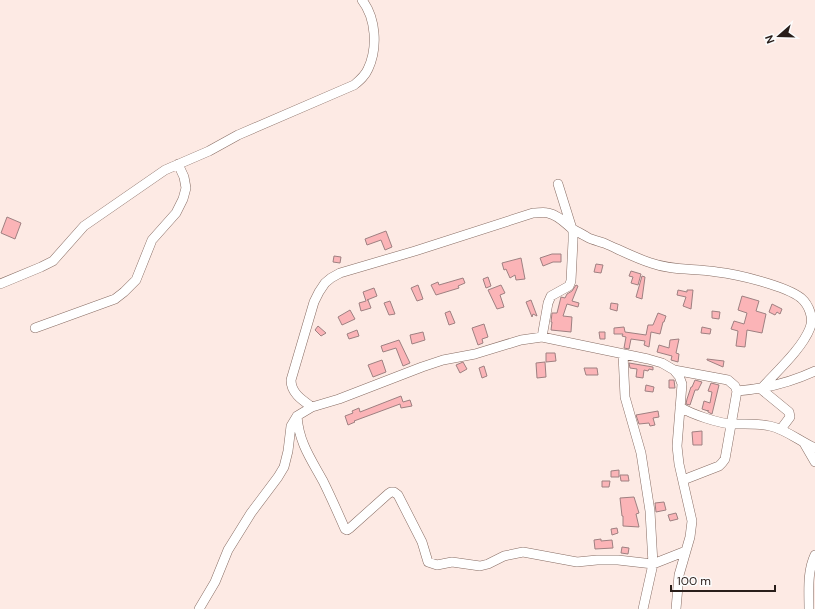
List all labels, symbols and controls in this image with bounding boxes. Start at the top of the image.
north arrow [759,16,799,56]
text: N [762,33,778,46]
scale bar [671,567,775,593]
text: 100 m [677,573,711,589]

